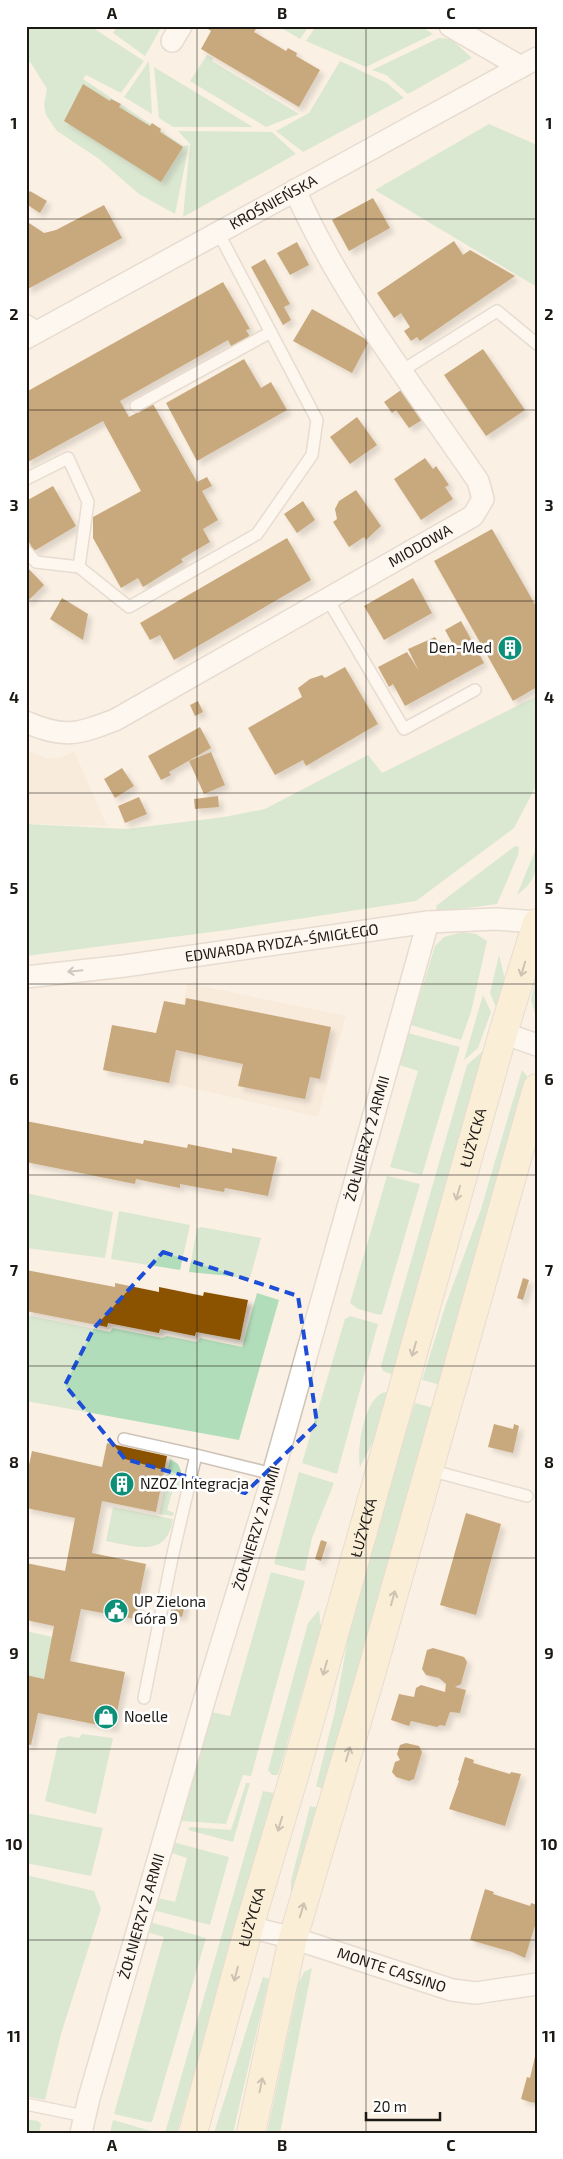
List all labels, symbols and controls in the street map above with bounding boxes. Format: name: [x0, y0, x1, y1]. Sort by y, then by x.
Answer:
text: A: [107, 3, 118, 22]
text: B: [277, 3, 287, 22]
text: C: [446, 3, 456, 22]
text: 1: [11, 113, 17, 132]
text: 1: [546, 113, 552, 132]
street label: KROŚNIEŃSKA: [226, 170, 320, 233]
text: 2: [9, 304, 19, 323]
text: 2: [544, 304, 554, 323]
text: 3: [9, 495, 19, 514]
text: 3: [544, 495, 554, 514]
street label: MIODOWA: [385, 520, 455, 570]
building icon: Den-Med: [497, 635, 523, 661]
place label: Den-Med: [429, 638, 492, 656]
text: 4: [9, 687, 19, 706]
text: 4: [544, 687, 554, 706]
text: 5: [10, 878, 19, 897]
text: 5: [545, 878, 554, 897]
street label: EDWARDA RYDZA-ŚMIGŁEGO: [184, 919, 380, 965]
one-way arrow: [517, 961, 527, 977]
one-way arrow: [68, 967, 84, 976]
text: 6: [9, 1069, 19, 1088]
text: 6: [544, 1069, 554, 1088]
street label: ŻOŁNIERZY 2 ARMII: [340, 1073, 392, 1203]
street label: ŁUŻYCKA: [456, 1105, 490, 1169]
one-way arrow: [453, 1184, 463, 1200]
text: 7: [10, 1260, 19, 1279]
text: 7: [545, 1260, 554, 1279]
one-way arrow: [409, 1341, 419, 1357]
text: 8: [9, 1452, 19, 1471]
text: 8: [544, 1452, 554, 1471]
street label: ŻOŁNIERZY 2 ARMII: [228, 1463, 283, 1592]
building icon: NZOZ Integracja: [109, 1471, 135, 1497]
place label: NZOZ Integracja: [140, 1474, 249, 1493]
street label: ŁUŻYCKA: [346, 1495, 380, 1559]
one-way arrow: [388, 1590, 398, 1606]
place label: UP Zielona Góra 9: [134, 1592, 206, 1627]
public building icon: UP Zielona Góra 9: [103, 1598, 129, 1624]
text: 9: [9, 1643, 19, 1662]
text: 9: [544, 1643, 554, 1662]
one-way arrow: [319, 1660, 329, 1676]
shop icon: Noelle: [93, 1704, 119, 1730]
place label: Noelle: [124, 1707, 168, 1725]
one-way arrow: [344, 1746, 354, 1762]
one-way arrow: [274, 1816, 284, 1832]
text: 10: [5, 1834, 23, 1853]
text: 10: [540, 1834, 558, 1853]
street label: ŻOŁNIERZY 2 ARMII: [114, 1851, 167, 1981]
street label: ŁUŻYCKA: [234, 1884, 269, 1948]
one-way arrow: [297, 1902, 307, 1918]
street label: MONTE CASSINO: [335, 1943, 449, 1995]
one-way arrow: [231, 1966, 240, 1982]
text: 11: [7, 2026, 21, 2045]
text: 11: [542, 2026, 556, 2045]
one-way arrow: [257, 2077, 266, 2093]
scale bar: [366, 2089, 439, 2121]
text: 20 m: [373, 2097, 407, 2115]
text: A: [107, 2135, 118, 2154]
text: B: [277, 2135, 287, 2154]
text: C: [446, 2135, 456, 2154]

